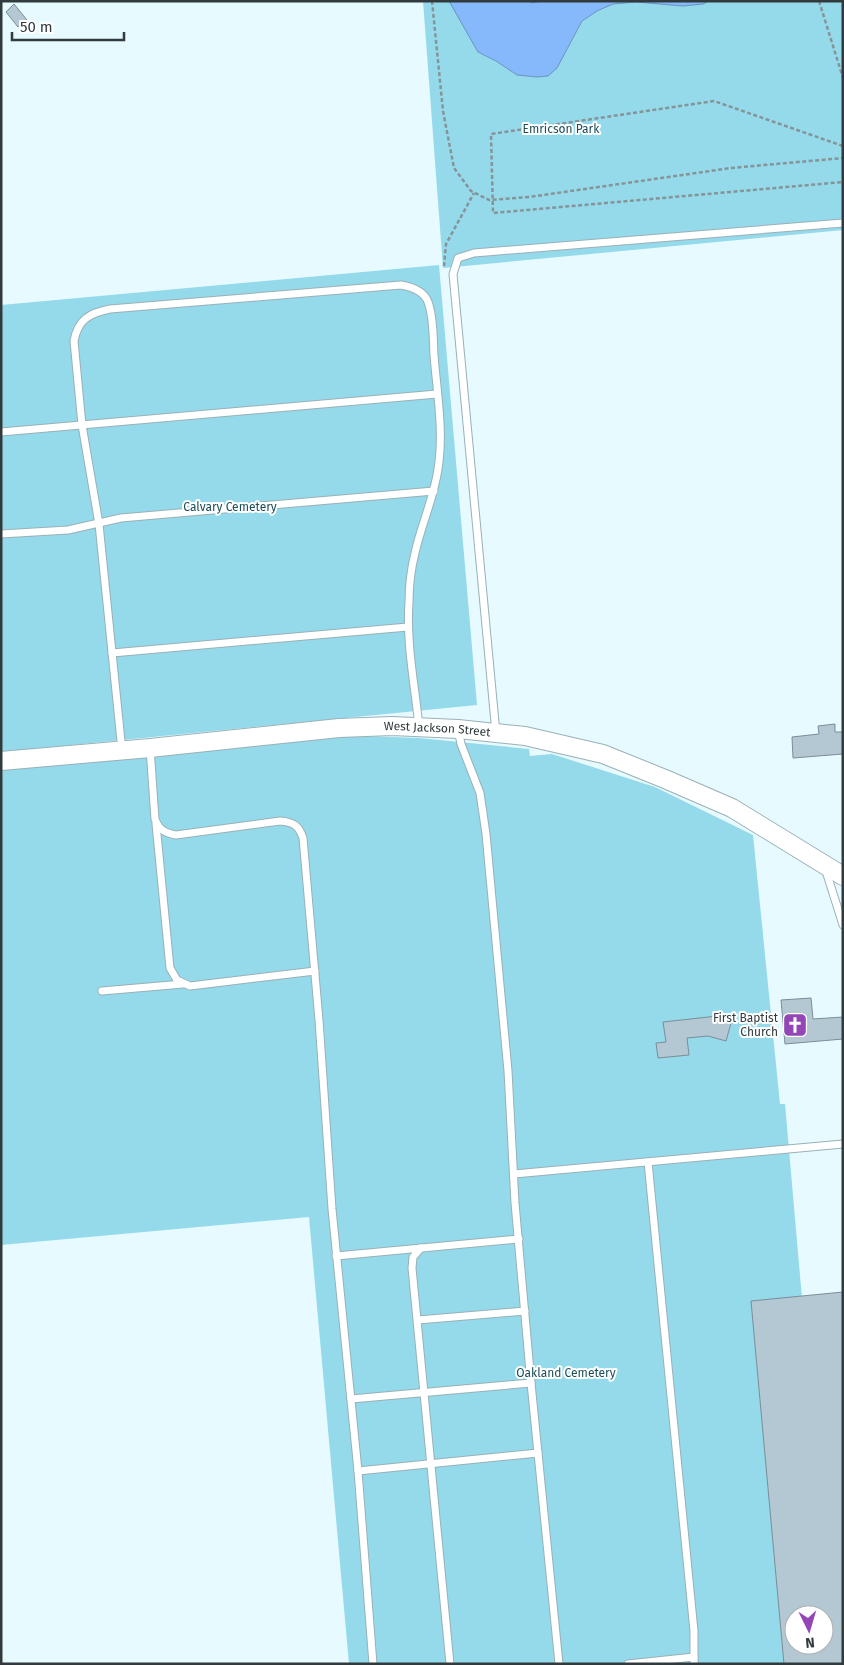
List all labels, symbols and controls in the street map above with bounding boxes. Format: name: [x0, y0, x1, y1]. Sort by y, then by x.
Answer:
scale bar: [12, 10, 125, 42]
text: 50 m: [20, 18, 53, 36]
park label: Emricson Park: [523, 122, 600, 136]
park label: Calvary Cemetery: [183, 500, 277, 514]
street label: West Jackson Street: [384, 719, 492, 739]
place label: First Baptist Church: [713, 1011, 779, 1039]
church icon: First Baptist Church: [782, 1012, 808, 1038]
park label: Oakland Cemetery: [516, 1366, 616, 1380]
north arrow: [784, 1605, 834, 1655]
text: N: [805, 1634, 815, 1651]

